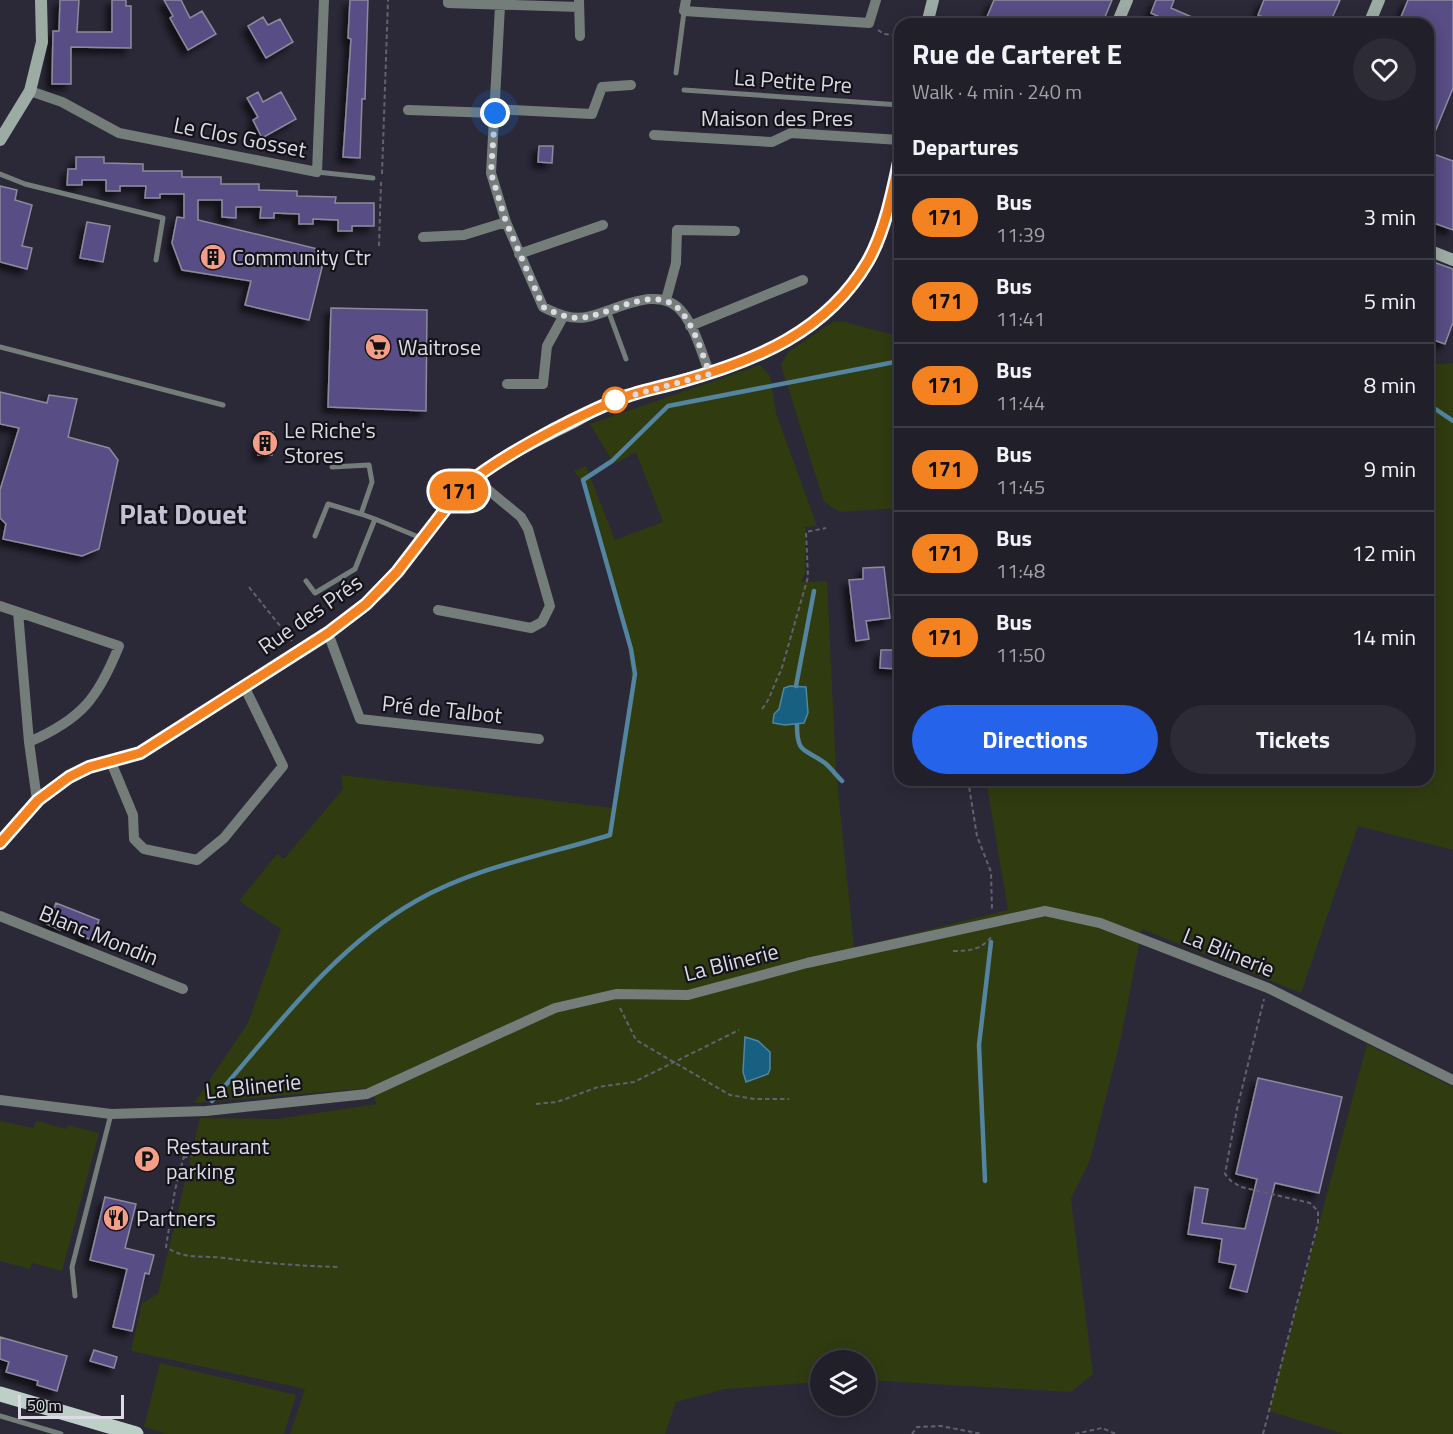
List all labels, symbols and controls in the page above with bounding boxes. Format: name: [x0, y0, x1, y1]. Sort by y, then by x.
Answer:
text: Rue de Carteret E: [912, 32, 1122, 75]
button: heart: [1353, 38, 1416, 101]
street label: La Petite Pre: [733, 60, 853, 102]
text: Walk · 4 min · 240 m: [912, 76, 1082, 107]
your location: [480, 98, 510, 128]
street label: Maison des Pres: [701, 101, 853, 135]
street label: Le Clos Gosset: [171, 107, 310, 167]
text: Departures: [912, 130, 1019, 164]
text: Bus: [996, 185, 1032, 219]
text: 3 min: [1364, 200, 1416, 234]
text: 171: [927, 201, 963, 233]
text: 11:39: [996, 219, 1045, 250]
place label: Community Ctr: [232, 240, 371, 274]
building icon: Community Ctr: [198, 242, 228, 272]
text: Bus: [996, 269, 1032, 303]
text: 5 min: [1364, 284, 1416, 318]
text: 171: [927, 285, 963, 317]
text: 11:41: [996, 303, 1045, 334]
place label: Waitrose: [398, 330, 481, 364]
supermarket icon: Waitrose: [363, 332, 393, 362]
text: Bus: [996, 353, 1032, 387]
text: 8 min: [1364, 368, 1416, 402]
text: 171: [927, 369, 963, 401]
unlabelled marker: [602, 387, 628, 413]
text: 11:44: [996, 387, 1045, 418]
place label: Le Riche's Stores: [284, 413, 376, 472]
building icon: Le Riche's Stores: [250, 428, 280, 458]
text: Bus: [996, 437, 1032, 471]
text: 9 min: [1364, 452, 1416, 486]
text: 171: [927, 453, 963, 485]
text: 11:45: [996, 471, 1045, 502]
line badge: 171: [424, 472, 494, 510]
text: 171: [441, 475, 477, 507]
district label: Plat Douet: [119, 492, 247, 535]
text: Bus: [996, 521, 1032, 555]
text: 12 min: [1351, 536, 1416, 570]
text: 171: [927, 537, 963, 569]
text: 11:48: [996, 555, 1045, 586]
street label: Rue des Prés: [251, 565, 369, 663]
text: Bus: [996, 605, 1032, 639]
text: 14 min: [1351, 620, 1416, 654]
text: 171: [927, 621, 963, 653]
text: 11:50: [996, 639, 1045, 670]
street label: Pré de Talbot: [380, 686, 504, 732]
button: Directions: [912, 705, 1158, 774]
button: Tickets: [1170, 705, 1416, 774]
street label: Blanc Mondin: [34, 896, 164, 974]
street label: La Blinerie: [1178, 918, 1280, 986]
street label: La Blinerie: [680, 934, 782, 990]
street label: La Blinerie: [203, 1064, 303, 1108]
place label: Restaurant parking: [166, 1129, 270, 1188]
parking icon: Restaurant parking: [132, 1144, 162, 1174]
place label: Partners: [136, 1201, 216, 1235]
restaurant icon: Partners: [101, 1203, 131, 1233]
map controls: [810, 1350, 876, 1416]
button: layers: [810, 1350, 876, 1416]
scale bar: [18, 1392, 124, 1420]
text: 50 m: [27, 1393, 62, 1417]

